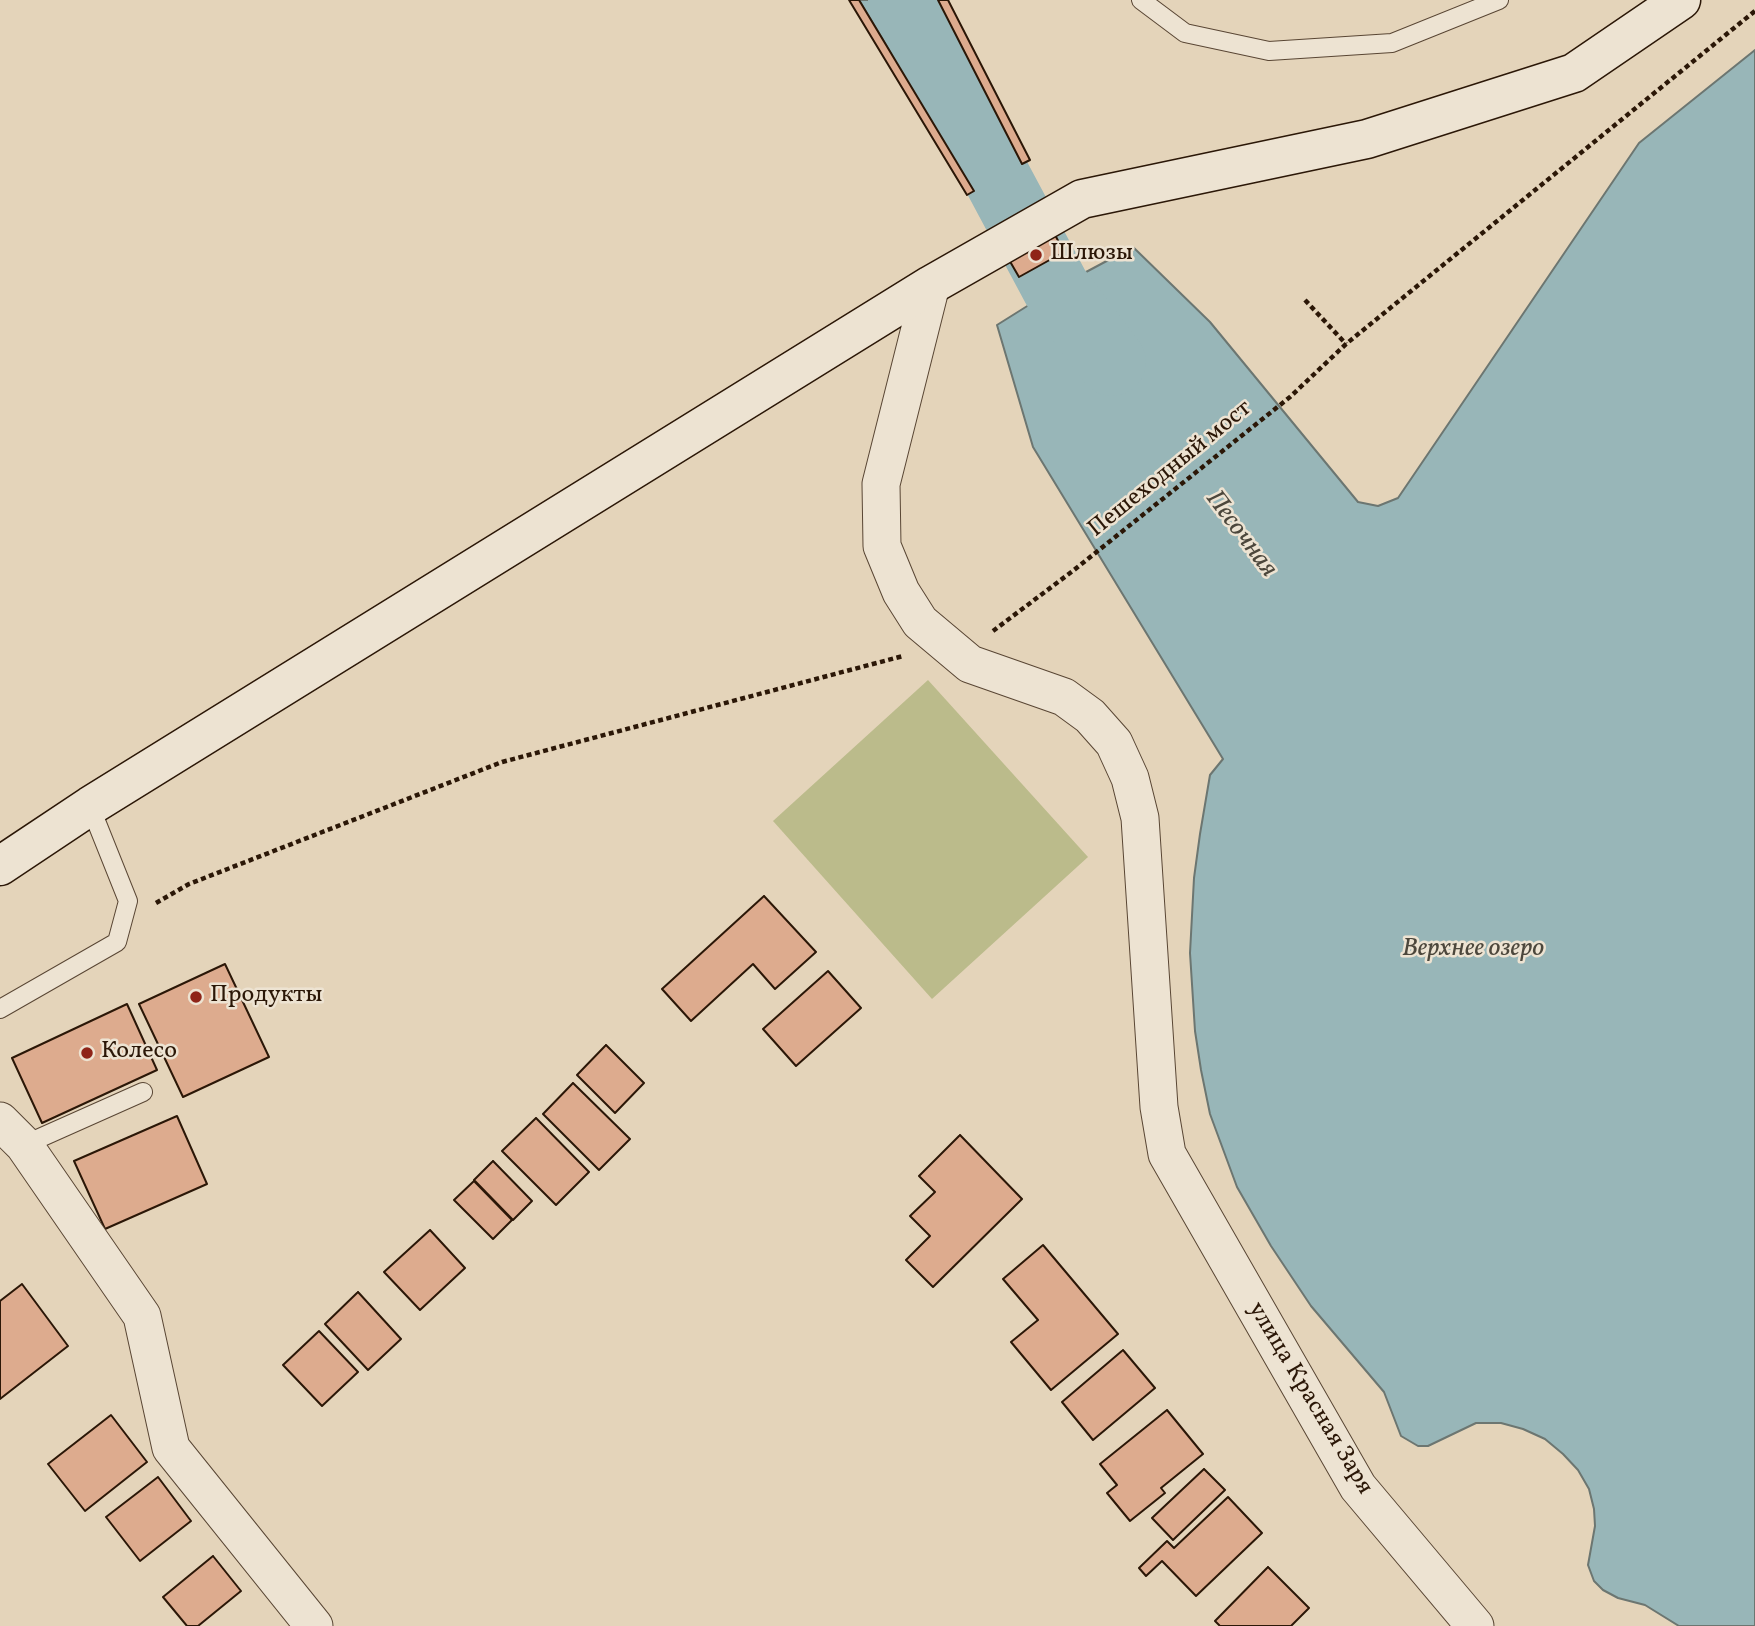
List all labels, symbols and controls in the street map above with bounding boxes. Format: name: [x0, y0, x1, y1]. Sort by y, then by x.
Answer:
place label: Шлюзы: [1050, 241, 1133, 269]
marker: Шлюзы: [1028, 247, 1044, 263]
street label: Пешеходный мост: [1083, 395, 1259, 545]
water label: Песочная: [1197, 485, 1283, 585]
water label: Верхнее озеро: [1402, 934, 1544, 966]
place label: Продукты: [210, 983, 322, 1011]
marker: Продукты: [188, 989, 204, 1005]
place label: Колесо: [101, 1039, 177, 1067]
marker: Колесо: [79, 1045, 95, 1061]
street label: улица Красная Заря: [1240, 1298, 1378, 1500]

